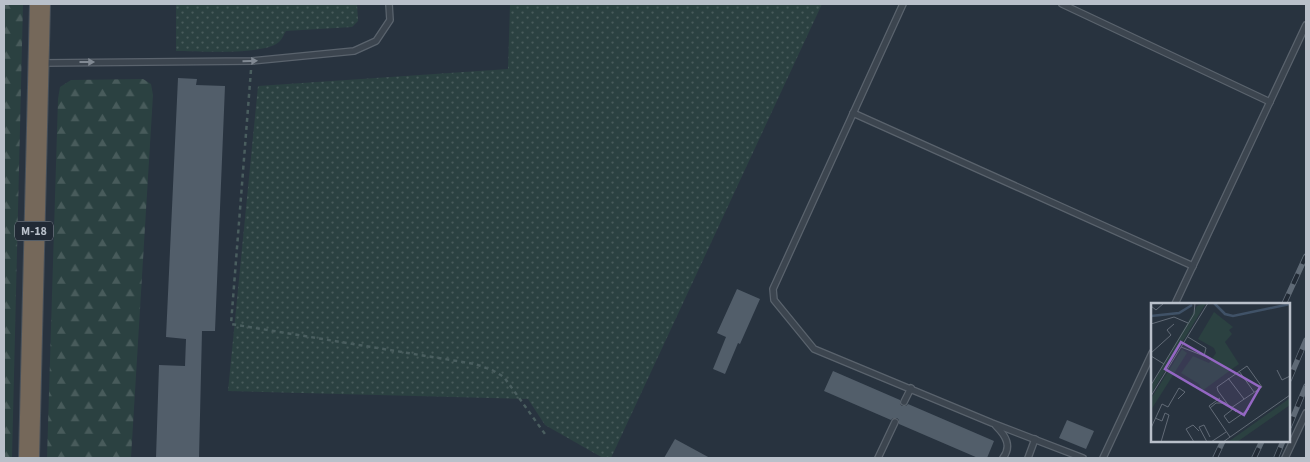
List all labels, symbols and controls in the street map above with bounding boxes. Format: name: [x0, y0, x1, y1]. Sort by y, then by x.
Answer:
one-way arrow: [242, 57, 258, 65]
one-way arrow: [79, 58, 95, 66]
road number: М-18: [15, 222, 53, 240]
inset map: [1151, 303, 1290, 442]

